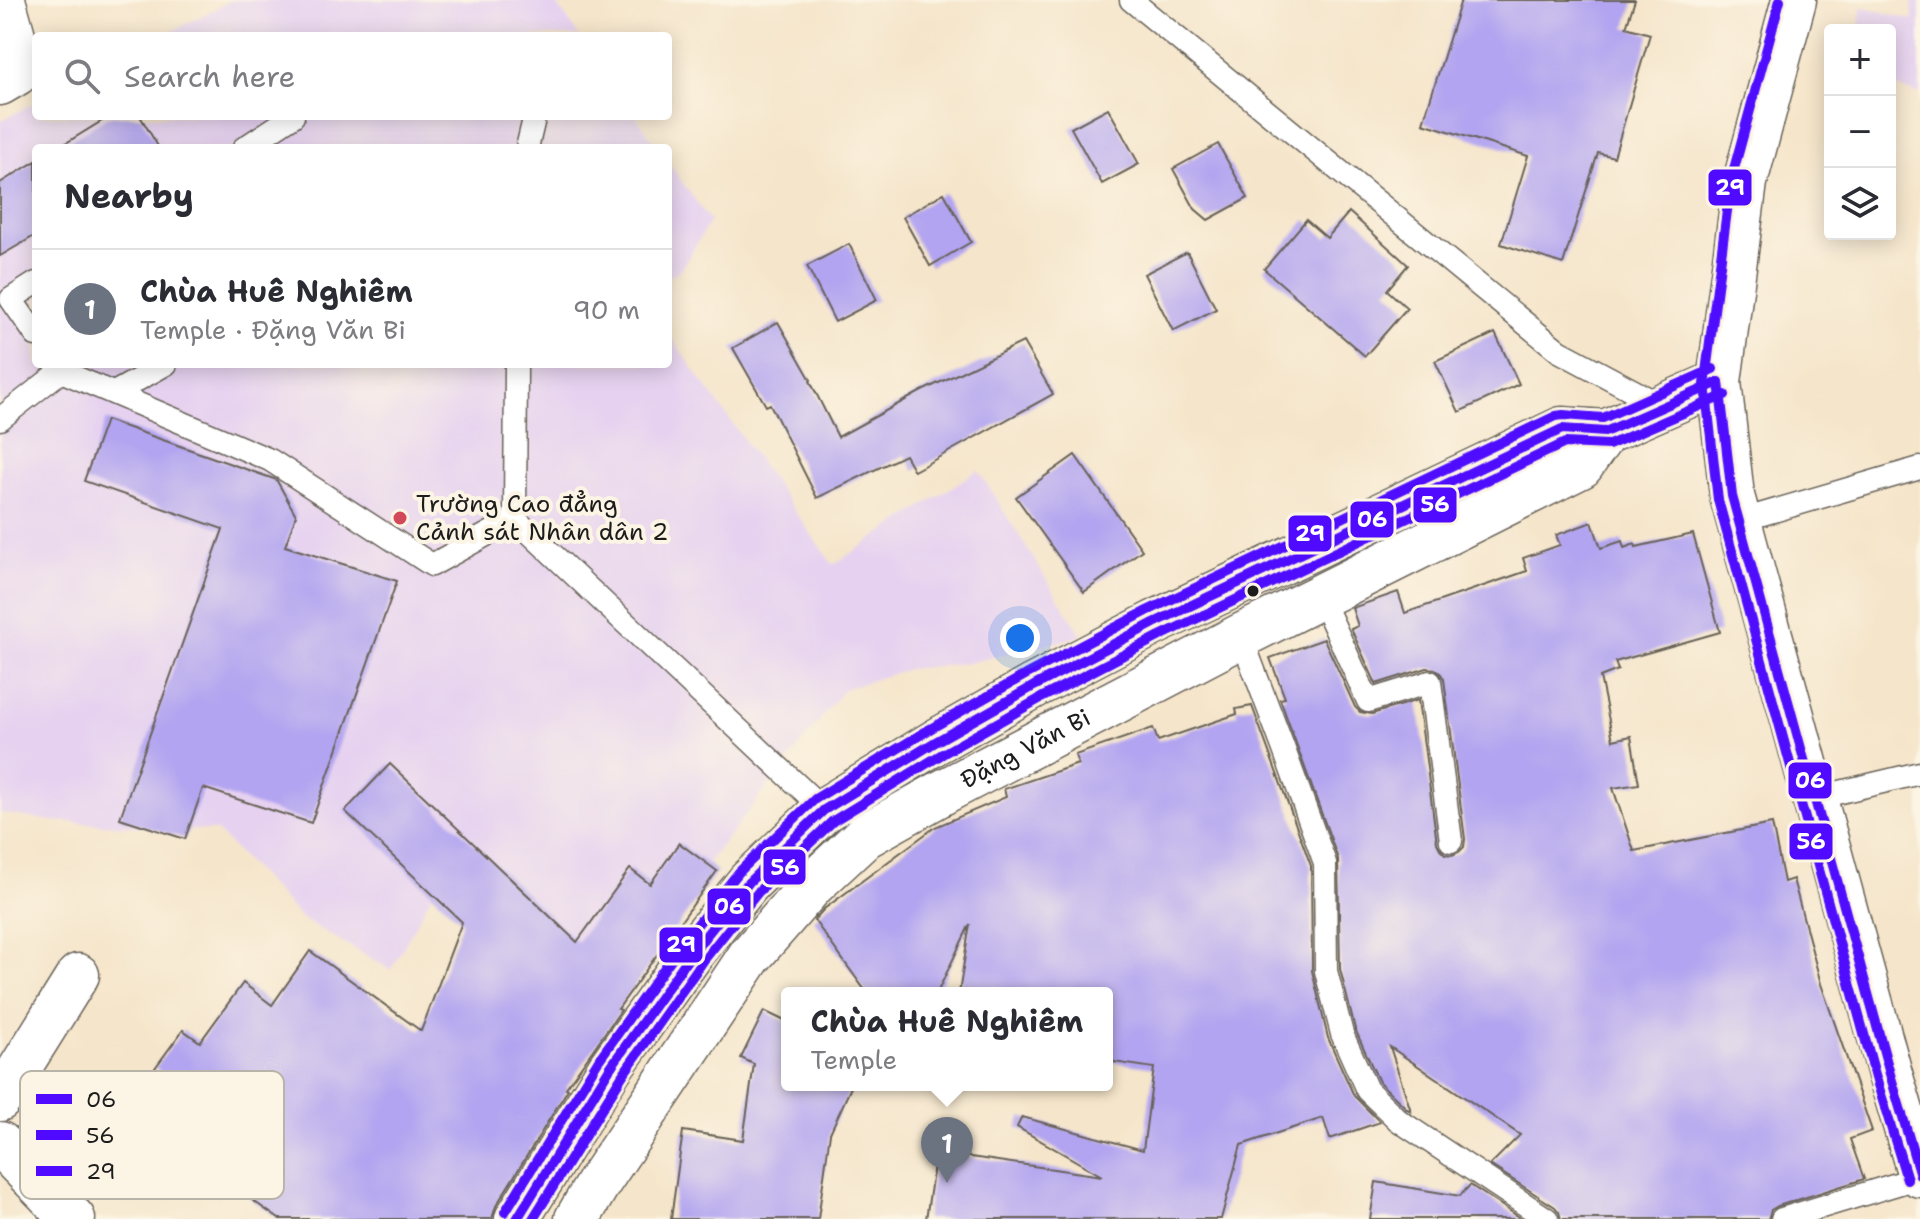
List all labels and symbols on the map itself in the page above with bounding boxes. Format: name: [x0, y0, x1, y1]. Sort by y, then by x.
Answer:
line badge: 29: [1707, 168, 1753, 207]
text: 29: [1715, 173, 1745, 202]
line badge: 56: [1412, 486, 1458, 524]
place label: Trường Cao đẳng Cảnh sát Nhân dân 2: [416, 488, 669, 548]
text: 56: [1420, 490, 1450, 519]
line badge: 06: [1349, 500, 1395, 539]
text: 06: [1357, 505, 1387, 534]
marker: Trường Cao đẳng Cảnh sát Nhân dân 2: [391, 509, 409, 527]
line badge: 29: [1287, 514, 1333, 553]
text: 29: [1295, 519, 1325, 548]
unlabelled marker: [1245, 583, 1261, 599]
your location: [1000, 618, 1040, 658]
street label: Đặng Văn Bi: [955, 702, 1096, 796]
line badge: 06: [1787, 761, 1833, 800]
text: 06: [1795, 766, 1825, 795]
line badge: 56: [1788, 822, 1834, 861]
text: 56: [1796, 827, 1826, 856]
line badge: 56: [762, 848, 807, 886]
text: 56: [770, 853, 800, 882]
line badge: 06: [706, 887, 752, 926]
text: 06: [714, 892, 744, 921]
line badge: 29: [658, 926, 704, 964]
text: 29: [666, 930, 696, 959]
legend: [20, 1071, 284, 1199]
text: 06: [86, 1085, 116, 1114]
pin: 1: [921, 1117, 973, 1183]
text: 56: [86, 1121, 115, 1150]
text: 29: [86, 1157, 116, 1186]

